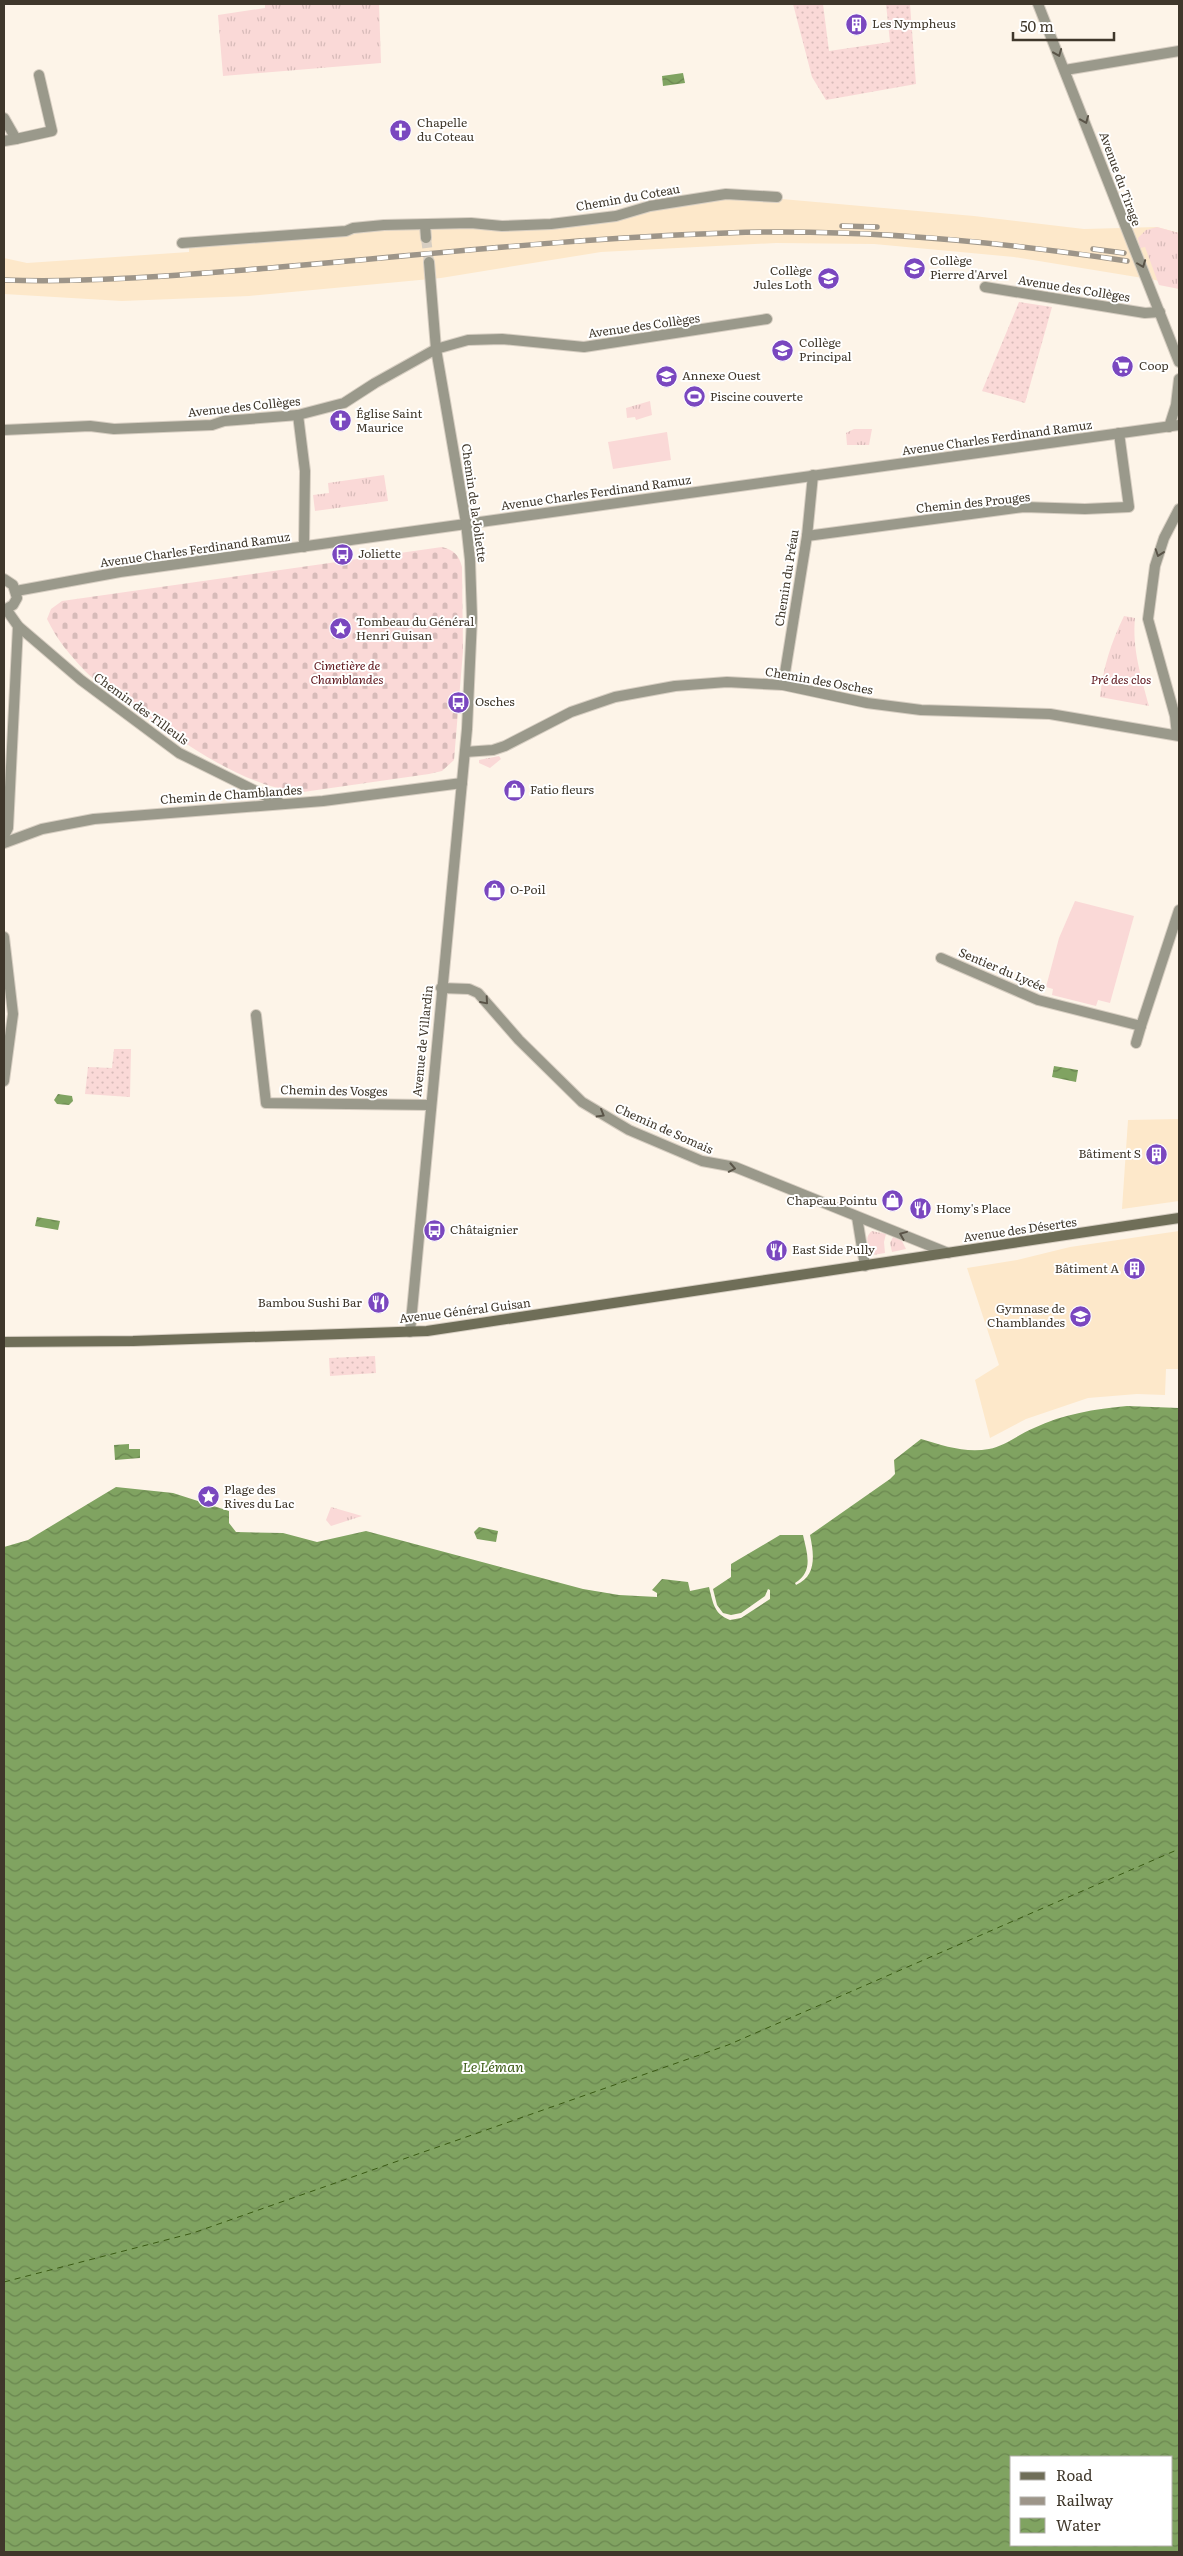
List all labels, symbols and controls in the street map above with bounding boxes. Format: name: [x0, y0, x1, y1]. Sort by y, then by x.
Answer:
scale bar: [1013, 10, 1114, 42]
building icon: Les Nympheus: [844, 12, 868, 36]
place label: Les Nympheus: [872, 14, 956, 32]
text: 50 m: [1020, 14, 1054, 37]
one-way arrow: [1052, 48, 1062, 57]
place label: Chapelle du Coteau: [417, 113, 475, 145]
one-way arrow: [1079, 115, 1089, 124]
church icon: Chapelle du Coteau: [389, 118, 413, 142]
street label: Avenue du Tirage: [1096, 129, 1146, 228]
street label: Chemin du Coteau: [574, 179, 682, 215]
place label: Collège Pierre d'Arvel: [930, 251, 1007, 283]
school or university icon: Collège Pierre d'Arvel: [902, 256, 926, 280]
one-way arrow: [1136, 259, 1146, 267]
place label: Collège Jules Loth: [753, 261, 812, 293]
school or university icon: Collège Jules Loth: [816, 266, 840, 290]
street label: Avenue des Collèges: [1017, 270, 1132, 306]
street label: Avenue des Collèges: [587, 308, 702, 342]
place label: Collège Principal: [799, 333, 852, 365]
school or university icon: Collège Principal: [771, 338, 795, 362]
supermarket icon: Coop: [1111, 354, 1135, 378]
place label: Coop: [1139, 356, 1169, 374]
school or university icon: Annexe Ouest: [654, 364, 678, 388]
place label: Annexe Ouest: [682, 366, 761, 384]
sports icon: Piscine couverte: [682, 385, 706, 409]
place label: Piscine couverte: [710, 387, 803, 405]
street label: Avenue des Collèges: [187, 391, 302, 421]
place label: Église Saint Maurice: [356, 404, 422, 436]
church icon: Église Saint Maurice: [328, 409, 352, 433]
street label: Avenue Charles Ferdinand Ramuz: [901, 415, 1093, 459]
street label: Chemin de la Joliette: [458, 442, 492, 564]
street label: Avenue Charles Ferdinand Ramuz: [500, 470, 692, 514]
street label: Chemin des Prouges: [915, 487, 1031, 517]
street label: Avenue Charles Ferdinand Ramuz: [99, 527, 291, 571]
street label: Chemin du Préau: [769, 528, 803, 628]
bus stop icon: Joliette: [330, 542, 354, 566]
place label: Joliette: [358, 544, 401, 562]
one-way arrow: [1155, 549, 1165, 557]
place label: Tombeau du Général Henri Guisan: [356, 612, 474, 644]
place icon: Tombeau du Général Henri Guisan: [328, 617, 352, 641]
park label: Cimetière de Chamblandes: [310, 656, 384, 688]
street label: Chemin des Osches: [764, 662, 875, 698]
street label: Chemin des Tilleuls: [91, 668, 193, 749]
park label: Pré des clos: [1091, 670, 1151, 688]
bus stop icon: Osches: [447, 690, 471, 714]
place label: Osches: [475, 692, 515, 710]
shop icon: Fatio fleurs: [502, 778, 526, 802]
street label: Chemin de Chamblandes: [159, 780, 303, 808]
place label: Fatio fleurs: [530, 780, 595, 798]
shop icon: O-Poil: [482, 878, 506, 902]
place label: O-Poil: [510, 880, 546, 898]
street label: Sentier du Lycée: [956, 943, 1049, 996]
street label: Avenue de Villardin: [407, 984, 437, 1098]
one-way arrow: [480, 996, 489, 1005]
street label: Chemin des Vosges: [280, 1080, 388, 1100]
street label: Chemin de Somais: [612, 1098, 717, 1158]
one-way arrow: [596, 1107, 605, 1117]
building icon: Bâtiment S: [1145, 1142, 1169, 1166]
place label: Bâtiment S: [1078, 1144, 1141, 1162]
one-way arrow: [728, 1162, 737, 1172]
shop icon: Chapeau Pointu: [881, 1189, 905, 1213]
place label: Chapeau Pointu: [786, 1191, 877, 1209]
restaurant icon: Homy's Place: [908, 1197, 932, 1221]
place label: Homy's Place: [936, 1199, 1011, 1217]
street label: Avenue des Désertes: [962, 1212, 1078, 1246]
bus stop icon: Châtaignier: [422, 1218, 446, 1242]
place label: Châtaignier: [450, 1220, 518, 1238]
one-way arrow: [899, 1231, 908, 1241]
restaurant icon: East Side Pully: [764, 1238, 788, 1262]
place label: East Side Pully: [792, 1240, 875, 1258]
building icon: Bâtiment A: [1123, 1257, 1147, 1281]
place label: Bâtiment A: [1055, 1259, 1119, 1277]
restaurant icon: Bambou Sushi Bar: [366, 1291, 390, 1315]
place label: Bambou Sushi Bar: [258, 1293, 362, 1311]
street label: Avenue Général Guisan: [398, 1293, 532, 1327]
place label: Gymnase de Chamblandes: [987, 1299, 1066, 1331]
school or university icon: Gymnase de Chamblandes: [1069, 1304, 1093, 1328]
place label: Plage des Rives du Lac: [224, 1480, 294, 1512]
place icon: Plage des Rives du Lac: [196, 1485, 220, 1509]
water label: Le Léman: [463, 2056, 524, 2076]
legend: [1010, 2456, 1173, 2546]
text: Road: [1056, 2463, 1092, 2486]
text: Railway: [1056, 2488, 1114, 2511]
text: Water: [1056, 2513, 1101, 2536]

